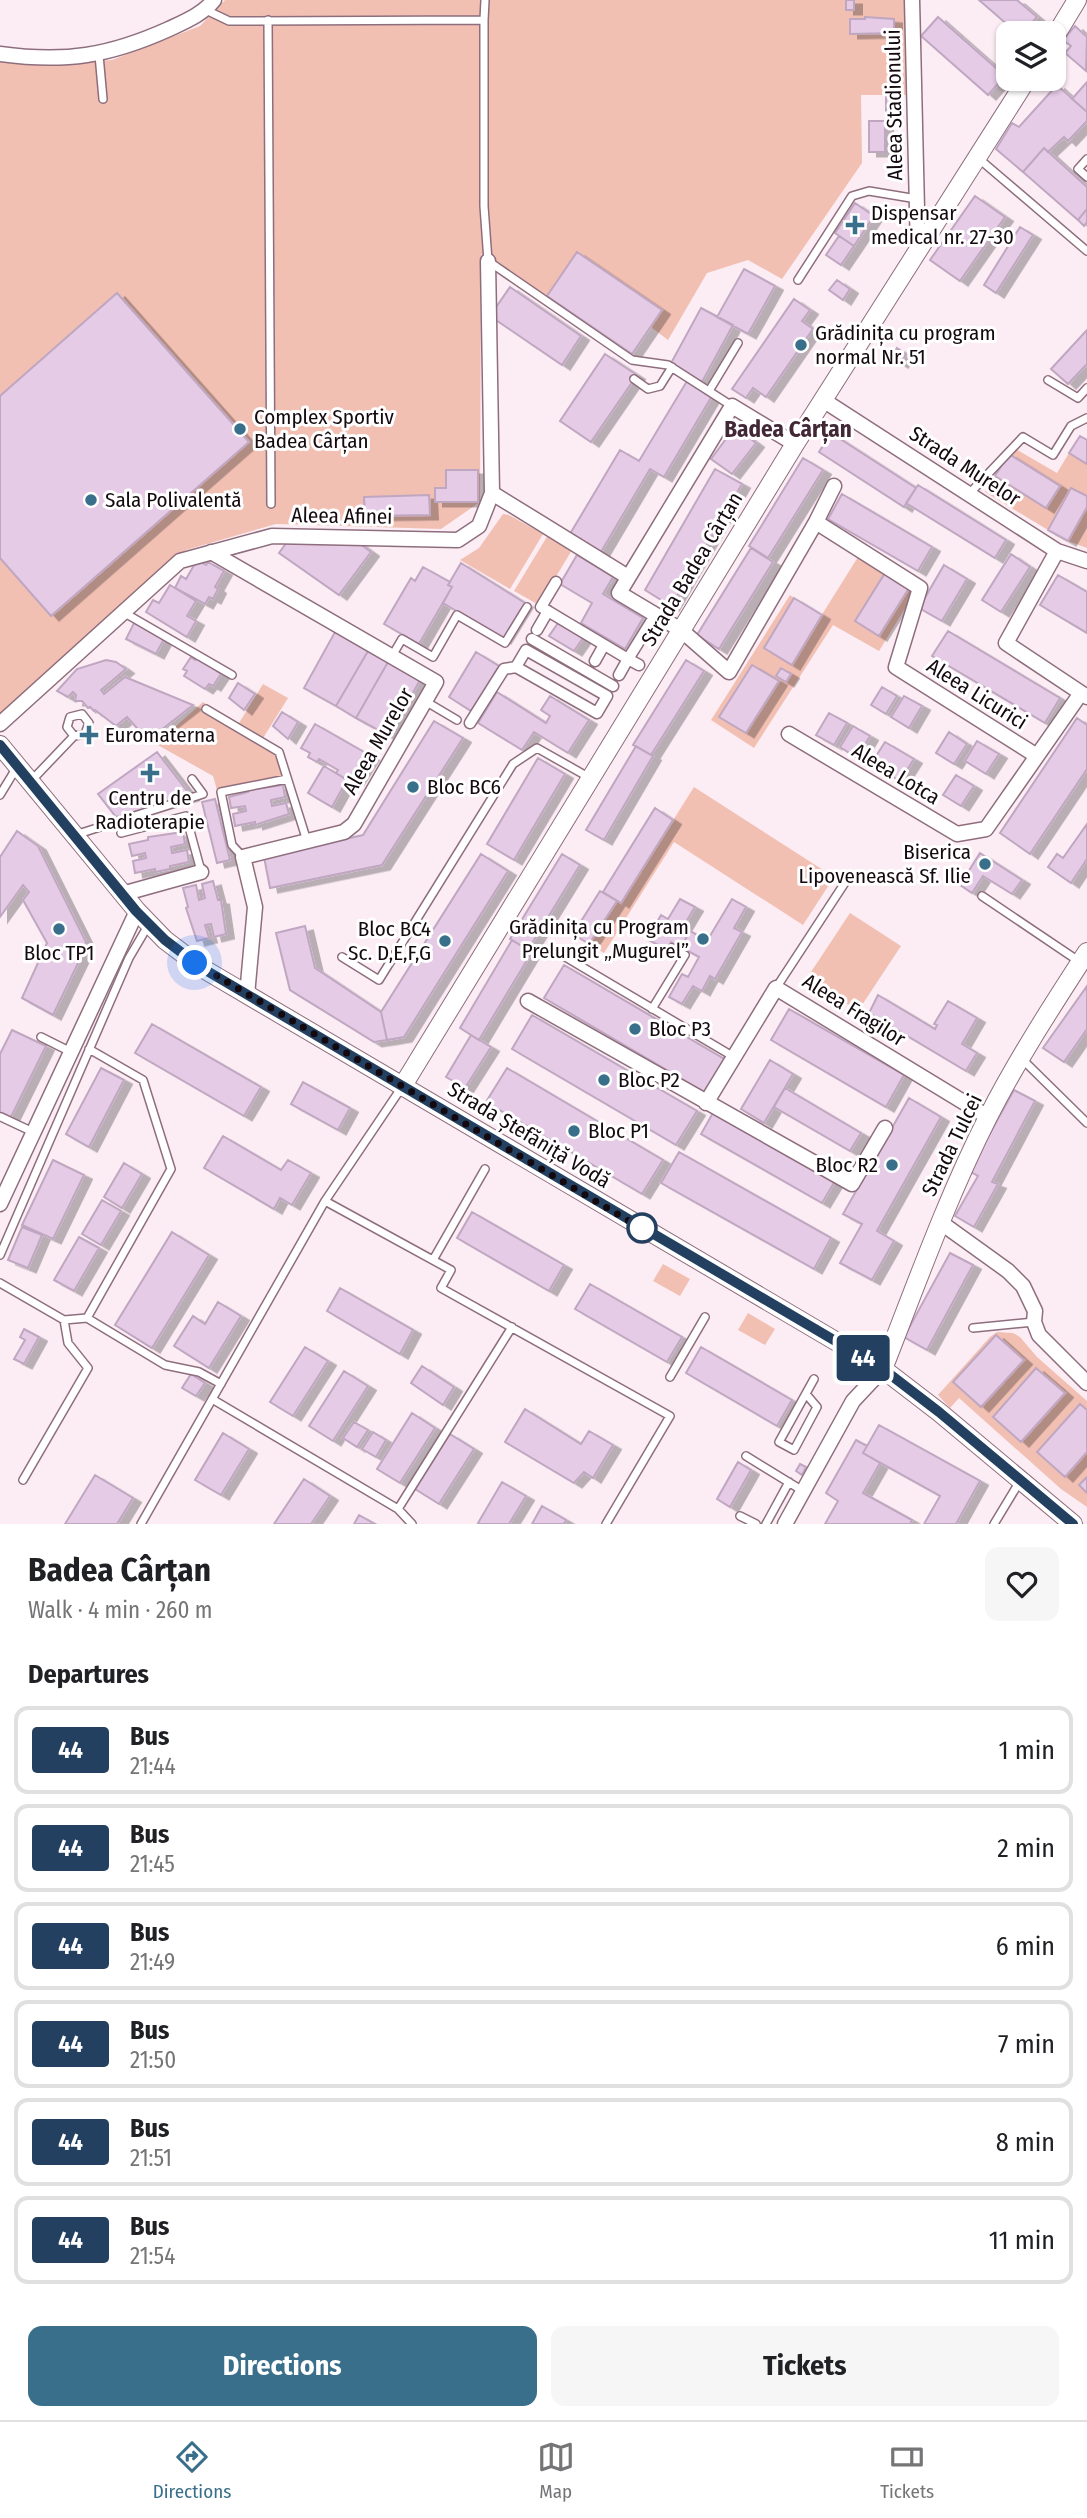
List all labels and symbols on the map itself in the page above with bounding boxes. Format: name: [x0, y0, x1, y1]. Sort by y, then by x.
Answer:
street label: Aleea Stadionului: [880, 29, 908, 181]
place label: Dispensar medical nr. 27-30: [871, 200, 1014, 250]
marker: Dispensar medical nr. 27-30: [845, 215, 865, 235]
place label: Grădinița cu program normal Nr. 51: [815, 320, 996, 370]
marker: Grădinița cu program normal Nr. 51: [793, 337, 809, 353]
place label: Complex Sportiv Badea Cârțan: [254, 404, 394, 454]
district label: Badea Cârțan: [724, 415, 852, 445]
street label: Strada Murelor: [904, 420, 1026, 512]
marker: Complex Sportiv Badea Cârțan: [232, 421, 248, 437]
place label: Sala Polivalentă: [105, 487, 241, 513]
street label: Strada Badea Cârțan: [636, 487, 748, 651]
marker: Sala Polivalentă: [83, 492, 99, 508]
street label: Aleea Afinei: [291, 502, 393, 530]
street label: Aleea Licurici: [922, 653, 1032, 735]
street label: Aleea Murelor: [337, 682, 419, 799]
place label: Euromaterna: [105, 722, 215, 748]
marker: Euromaterna: [79, 725, 99, 745]
street label: Aleea Lotca: [847, 738, 945, 810]
marker: Centru de Radioterapie: [140, 763, 160, 783]
place label: Bloc BC6: [427, 774, 501, 800]
marker: Bloc BC6: [405, 779, 421, 795]
place label: Centru de Radioterapie: [95, 785, 205, 835]
place label: Biserica Lipovenească Sf. Ilie: [799, 839, 971, 889]
marker: Biserica Lipovenească Sf. Ilie: [977, 856, 993, 872]
place label: Grădinița cu Program Prelungit „Mugurel”: [509, 914, 689, 964]
place label: Bloc BC4 Sc. D,E,F,G: [348, 916, 431, 966]
marker: Bloc TP1: [51, 921, 67, 937]
marker: Grădinița cu Program Prelungit „Mugurel”: [695, 931, 711, 947]
marker: Bloc BC4 Sc. D,E,F,G: [437, 933, 453, 949]
place label: Bloc TP1: [24, 940, 94, 966]
your location: [177, 945, 212, 980]
street label: Aleea Fragilor: [798, 968, 911, 1052]
place label: Bloc P3: [649, 1016, 711, 1042]
marker: Bloc P3: [627, 1021, 643, 1037]
place label: Bloc P2: [618, 1067, 680, 1093]
marker: Bloc P2: [596, 1072, 612, 1088]
street label: Strada Ștefăniță Vodă: [443, 1076, 615, 1194]
street label: Strada Tulcei: [916, 1090, 988, 1200]
place label: Bloc P1: [588, 1118, 649, 1144]
marker: Bloc P1: [566, 1123, 582, 1139]
place label: Bloc R2: [815, 1152, 878, 1178]
marker: Bloc R2: [884, 1157, 900, 1173]
unlabelled marker: [627, 1213, 657, 1243]
line badge: 44: [832, 1335, 894, 1381]

